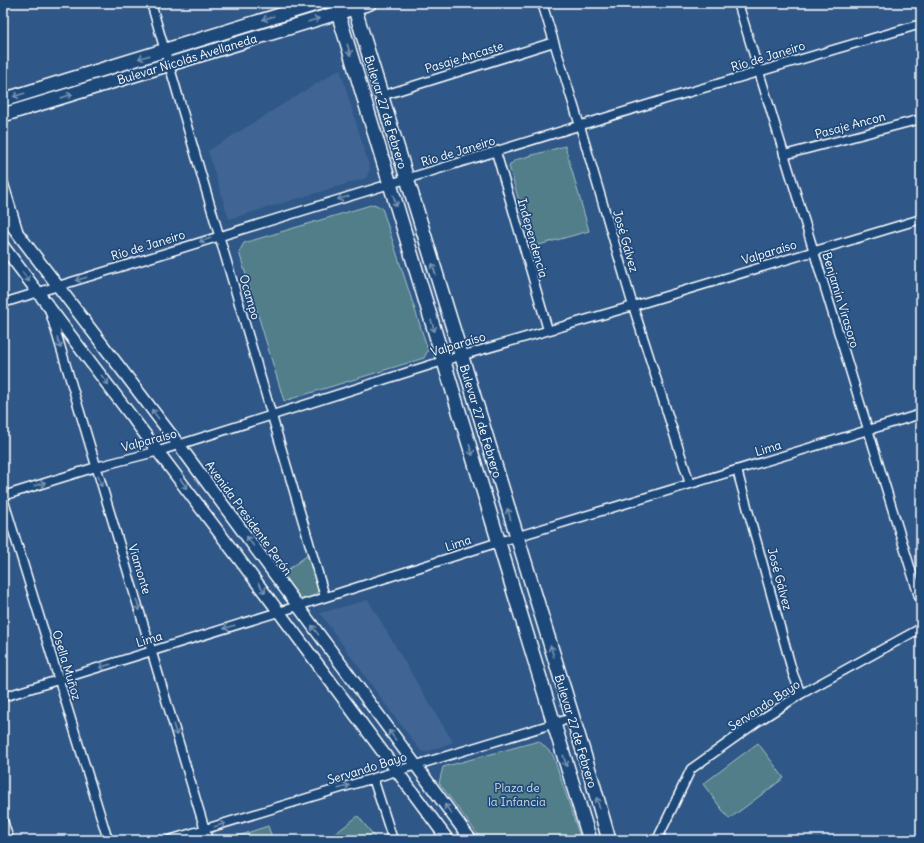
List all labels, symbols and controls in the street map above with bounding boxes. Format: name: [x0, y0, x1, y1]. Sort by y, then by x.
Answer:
one-way arrow: [262, 15, 274, 23]
one-way arrow: [308, 16, 320, 24]
street label: Bulevar Nicolás Avellaneda: [115, 31, 259, 87]
street label: Pasaje Ancaste: [423, 38, 505, 76]
street label: Río de Janeiro: [729, 38, 807, 74]
one-way arrow: [346, 44, 353, 57]
street label: Bulevar 27 de Febrero: [362, 53, 410, 171]
one-way arrow: [137, 54, 150, 61]
one-way arrow: [13, 92, 26, 99]
one-way arrow: [60, 92, 73, 99]
street label: Pasaje Ancon: [813, 108, 887, 142]
street label: Río de Janeiro: [419, 133, 497, 169]
one-way arrow: [336, 195, 349, 202]
one-way arrow: [392, 195, 399, 208]
street label: Independencia: [515, 197, 552, 280]
street label: José Gálvez: [610, 208, 642, 274]
street label: Río de Janeiro: [109, 227, 187, 263]
street label: Valparaíso: [740, 236, 799, 267]
one-way arrow: [199, 237, 212, 244]
street label: Benjamín Virasoro: [819, 250, 863, 350]
one-way arrow: [430, 263, 437, 276]
one-way arrow: [22, 271, 31, 282]
street label: Ocampo: [236, 273, 264, 322]
one-way arrow: [74, 276, 87, 283]
one-way arrow: [430, 319, 437, 332]
street label: Valparaíso: [429, 328, 488, 359]
one-way arrow: [56, 336, 63, 349]
street label: Bulevar 27 de Febrero: [457, 362, 505, 480]
one-way arrow: [101, 375, 109, 386]
one-way arrow: [151, 409, 160, 420]
street label: Valparaíso: [120, 425, 179, 455]
street label: Lima: [753, 437, 783, 459]
one-way arrow: [468, 444, 475, 457]
street label: Avenida Presidente Perón: [202, 458, 296, 578]
one-way arrow: [97, 474, 104, 487]
one-way arrow: [179, 478, 188, 489]
one-way arrow: [34, 480, 47, 487]
one-way arrow: [505, 508, 512, 521]
street label: Lima: [443, 532, 473, 554]
one-way arrow: [246, 536, 254, 547]
street label: Viamonte: [125, 542, 155, 596]
street label: José Gálvez: [764, 546, 796, 612]
one-way arrow: [257, 582, 266, 593]
one-way arrow: [135, 598, 142, 611]
one-way arrow: [222, 624, 235, 631]
one-way arrow: [311, 625, 319, 636]
street label: Osella Muñoz: [49, 628, 85, 702]
street label: Lima: [134, 628, 164, 650]
one-way arrow: [548, 645, 555, 658]
one-way arrow: [98, 663, 111, 670]
street label: Bulevar 27 de Febrero: [552, 672, 600, 790]
street label: Servando Bayo: [725, 676, 803, 734]
one-way arrow: [172, 723, 179, 736]
one-way arrow: [388, 730, 396, 741]
street label: Servando Bayo: [325, 749, 409, 787]
one-way arrow: [562, 754, 569, 767]
park label: Plaza de la Infancia: [488, 780, 546, 809]
one-way arrow: [338, 783, 351, 790]
one-way arrow: [594, 796, 601, 809]
one-way arrow: [443, 803, 452, 814]
one-way arrow: [213, 821, 226, 828]

